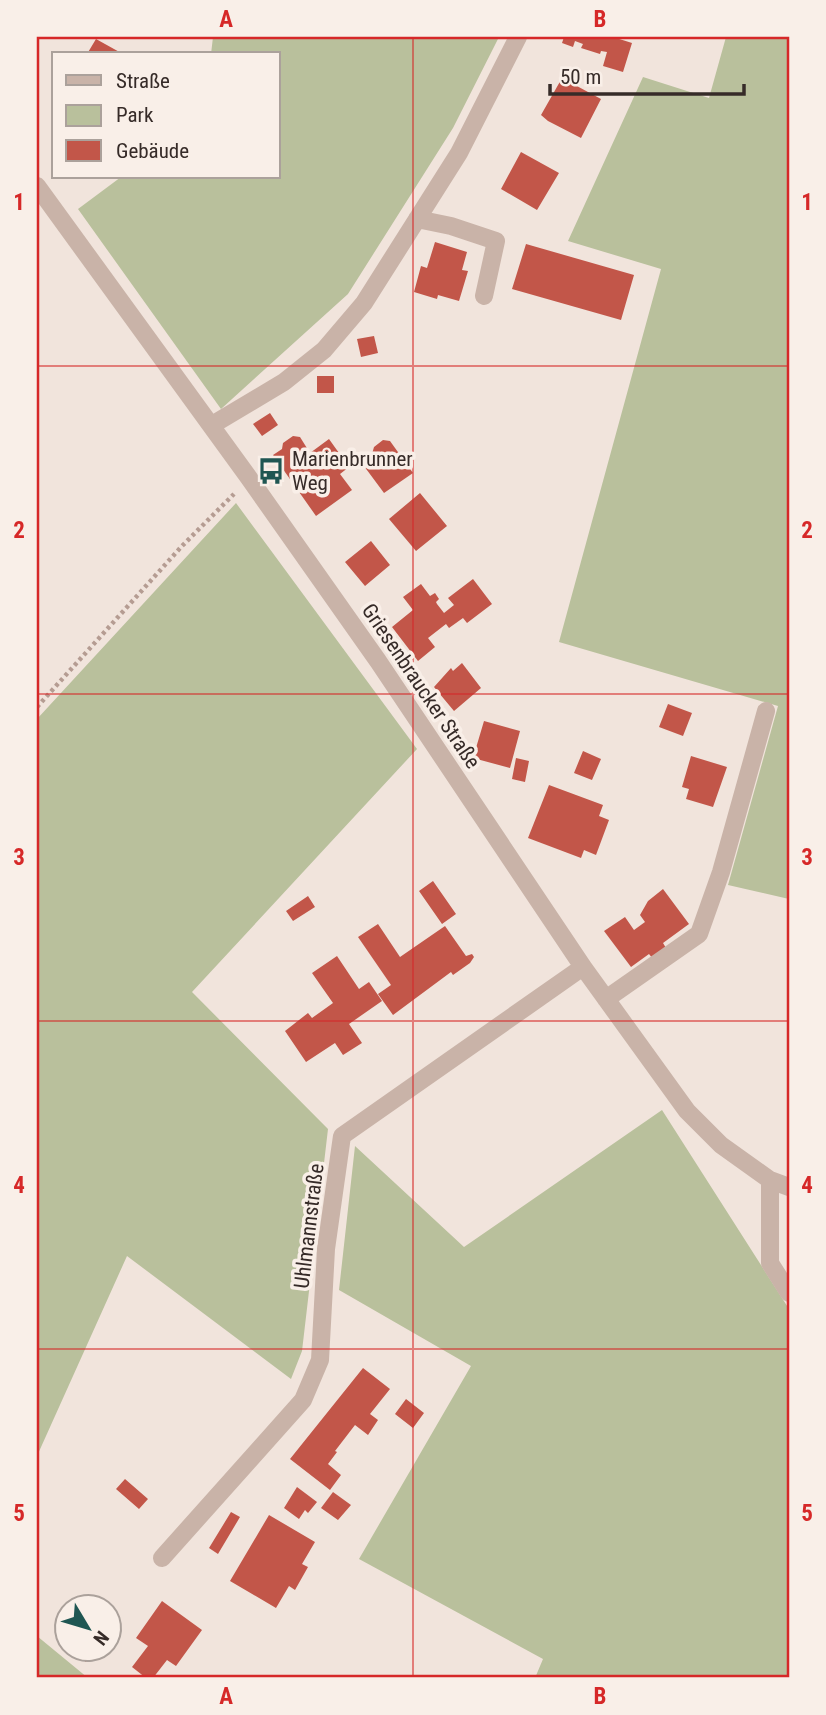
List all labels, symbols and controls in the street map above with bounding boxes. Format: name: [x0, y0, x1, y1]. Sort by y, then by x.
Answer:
text: A: [219, 6, 233, 33]
text: B: [594, 6, 606, 33]
legend: [52, 52, 280, 178]
scale bar: [550, 52, 744, 96]
text: 50 m: [560, 65, 601, 89]
text: Straße: [116, 69, 170, 93]
text: Park: [116, 103, 154, 127]
text: Gebäude: [116, 139, 189, 163]
text: 1: [13, 189, 25, 216]
text: 1: [801, 189, 813, 216]
place label: Marienbrunner Weg: [292, 447, 413, 495]
bus stop icon: Marienbrunner Weg: [256, 456, 286, 486]
text: 2: [13, 517, 25, 544]
text: 2: [801, 517, 813, 544]
street label: Griesenbraucker Straße: [357, 599, 485, 773]
text: 3: [13, 844, 25, 871]
text: 3: [801, 844, 813, 871]
street label: Uhlmannstraße: [289, 1162, 329, 1290]
text: 4: [13, 1172, 25, 1199]
text: 4: [801, 1172, 813, 1199]
text: 5: [13, 1500, 25, 1527]
text: 5: [801, 1500, 813, 1527]
north arrow: [52, 1592, 122, 1662]
text: N: [88, 1626, 114, 1650]
text: A: [219, 1683, 233, 1710]
text: B: [594, 1683, 606, 1710]

